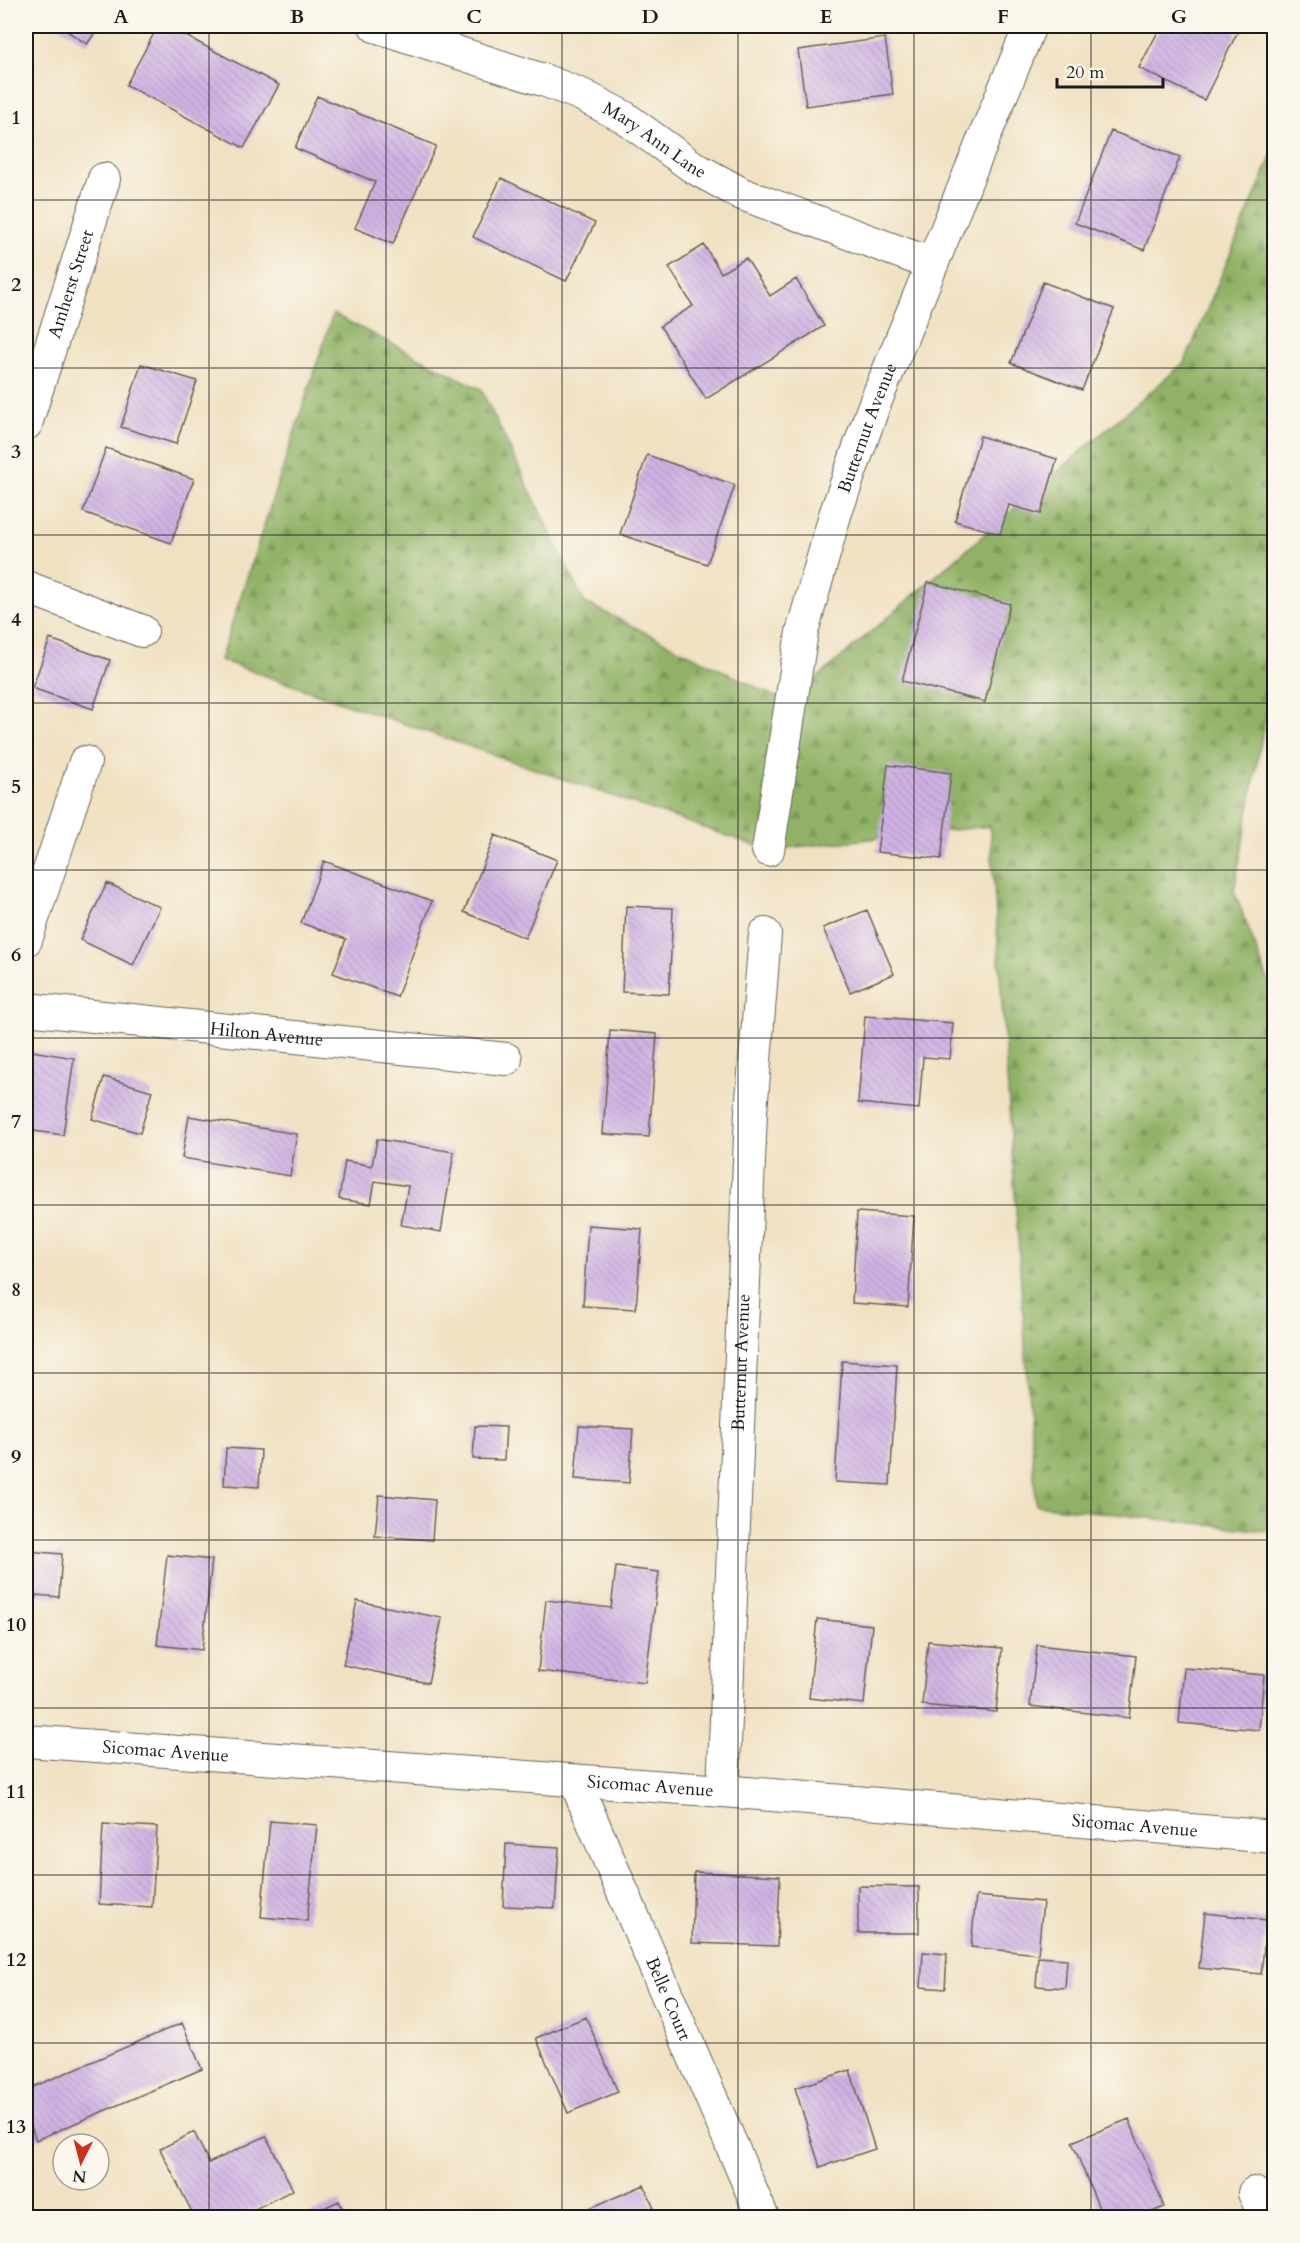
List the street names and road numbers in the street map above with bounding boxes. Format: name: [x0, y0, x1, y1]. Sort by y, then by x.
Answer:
street label: Mary Ann Lane: [598, 96, 711, 185]
street label: Amherst Street: [42, 226, 100, 342]
street label: Butternut Avenue: [832, 359, 903, 497]
street label: Hilton Avenue: [209, 1016, 324, 1053]
street label: Butternut Avenue: [726, 1293, 756, 1432]
street label: Sicomac Avenue: [102, 1735, 230, 1769]
street label: Sicomac Avenue: [586, 1769, 714, 1803]
street label: Sicomac Avenue: [1071, 1808, 1199, 1844]
street label: Belle Court: [639, 1953, 697, 2045]

